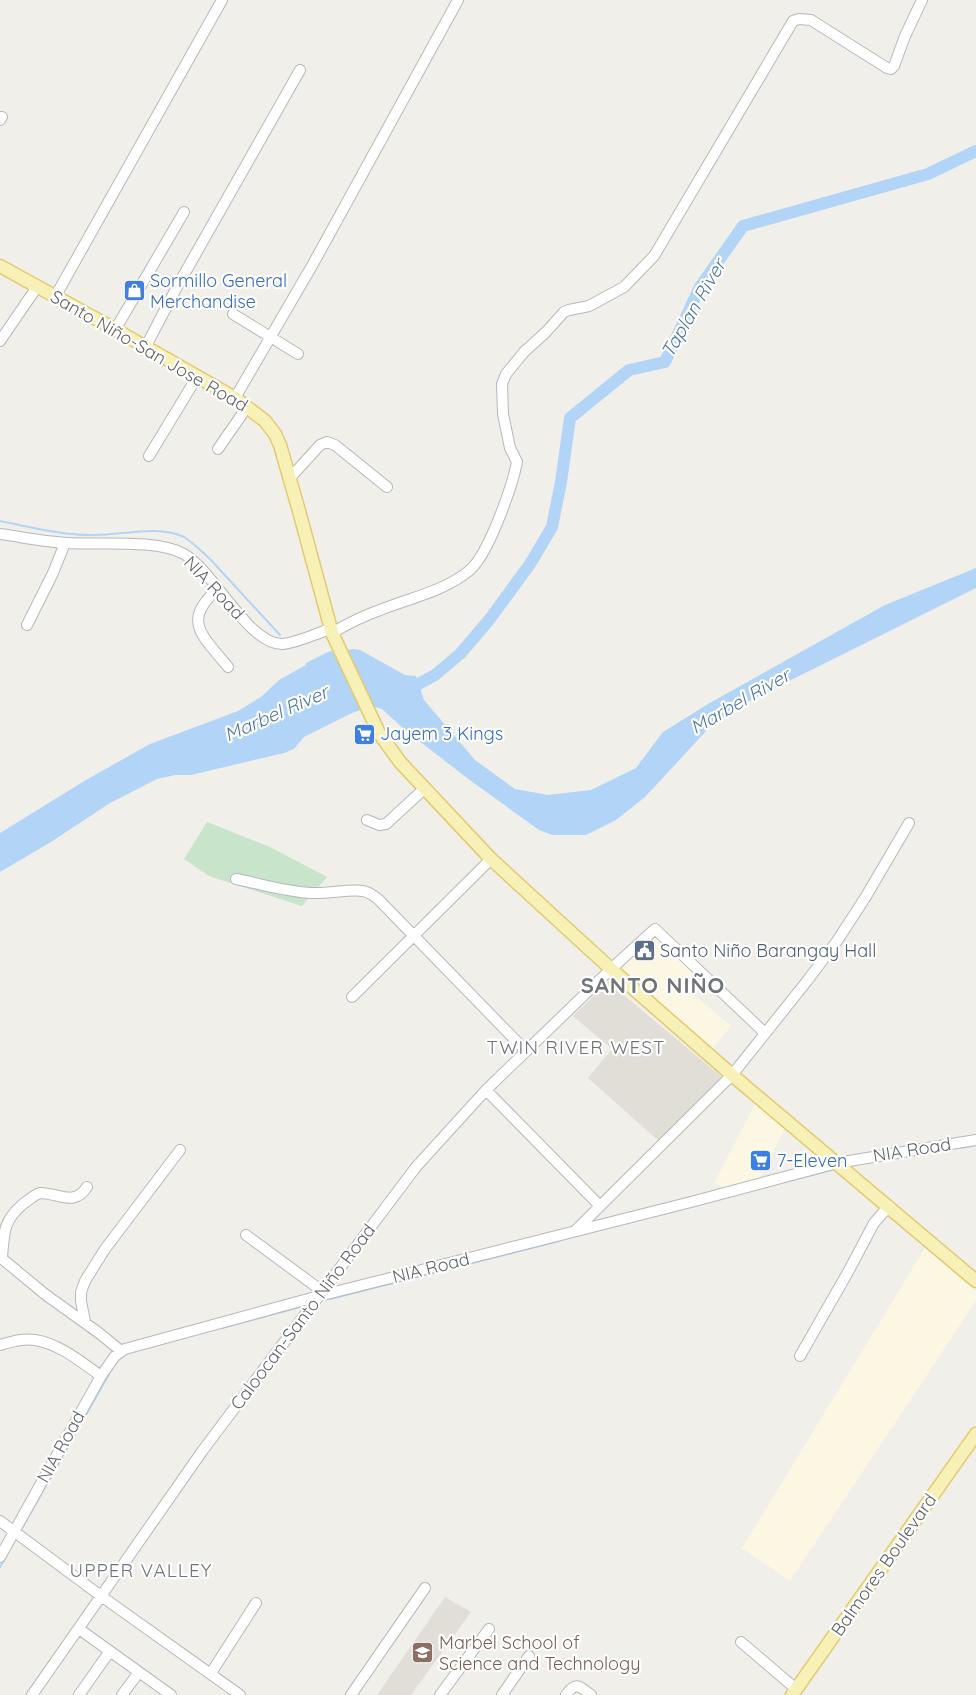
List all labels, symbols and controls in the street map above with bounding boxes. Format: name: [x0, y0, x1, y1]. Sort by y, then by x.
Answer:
water label: Taplan River: [655, 252, 732, 361]
place label: Sormillo General Merchandise: [150, 269, 287, 313]
shop icon: Sormillo General Merchandise: [122, 279, 146, 303]
street label: Santo Niño-San Jose Road: [46, 285, 252, 417]
street label: NIA Road: [179, 551, 250, 624]
water label: Marbel River: [686, 661, 796, 739]
water label: Marbel River: [220, 678, 334, 747]
supermarket icon: Jayem 3 Kings: [352, 722, 376, 746]
place label: Jayem 3 Kings: [380, 722, 503, 745]
public building icon: Santo Niño Barangay Hall: [632, 939, 656, 963]
place label: Santo Niño Barangay Hall: [660, 939, 876, 962]
district label: SANTO NIÑO: [581, 971, 725, 999]
district label: TWIN RIVER WEST: [487, 1035, 665, 1059]
street label: NIA Road: [871, 1132, 953, 1167]
supermarket icon: 7-Eleven: [749, 1149, 773, 1173]
place label: 7-Eleven: [777, 1149, 848, 1172]
street label: Caloocan-Santo Niño Road: [225, 1219, 380, 1414]
street label: NIA Road: [390, 1247, 472, 1288]
street label: NIA Road: [31, 1407, 90, 1487]
street label: Balmores Boulevard: [826, 1489, 941, 1640]
district label: UPPER VALLEY: [70, 1558, 212, 1582]
place label: Marbel School of Science and Technology: [439, 1631, 640, 1675]
school or university icon: Marbel School of Science and Technology: [411, 1641, 435, 1665]

